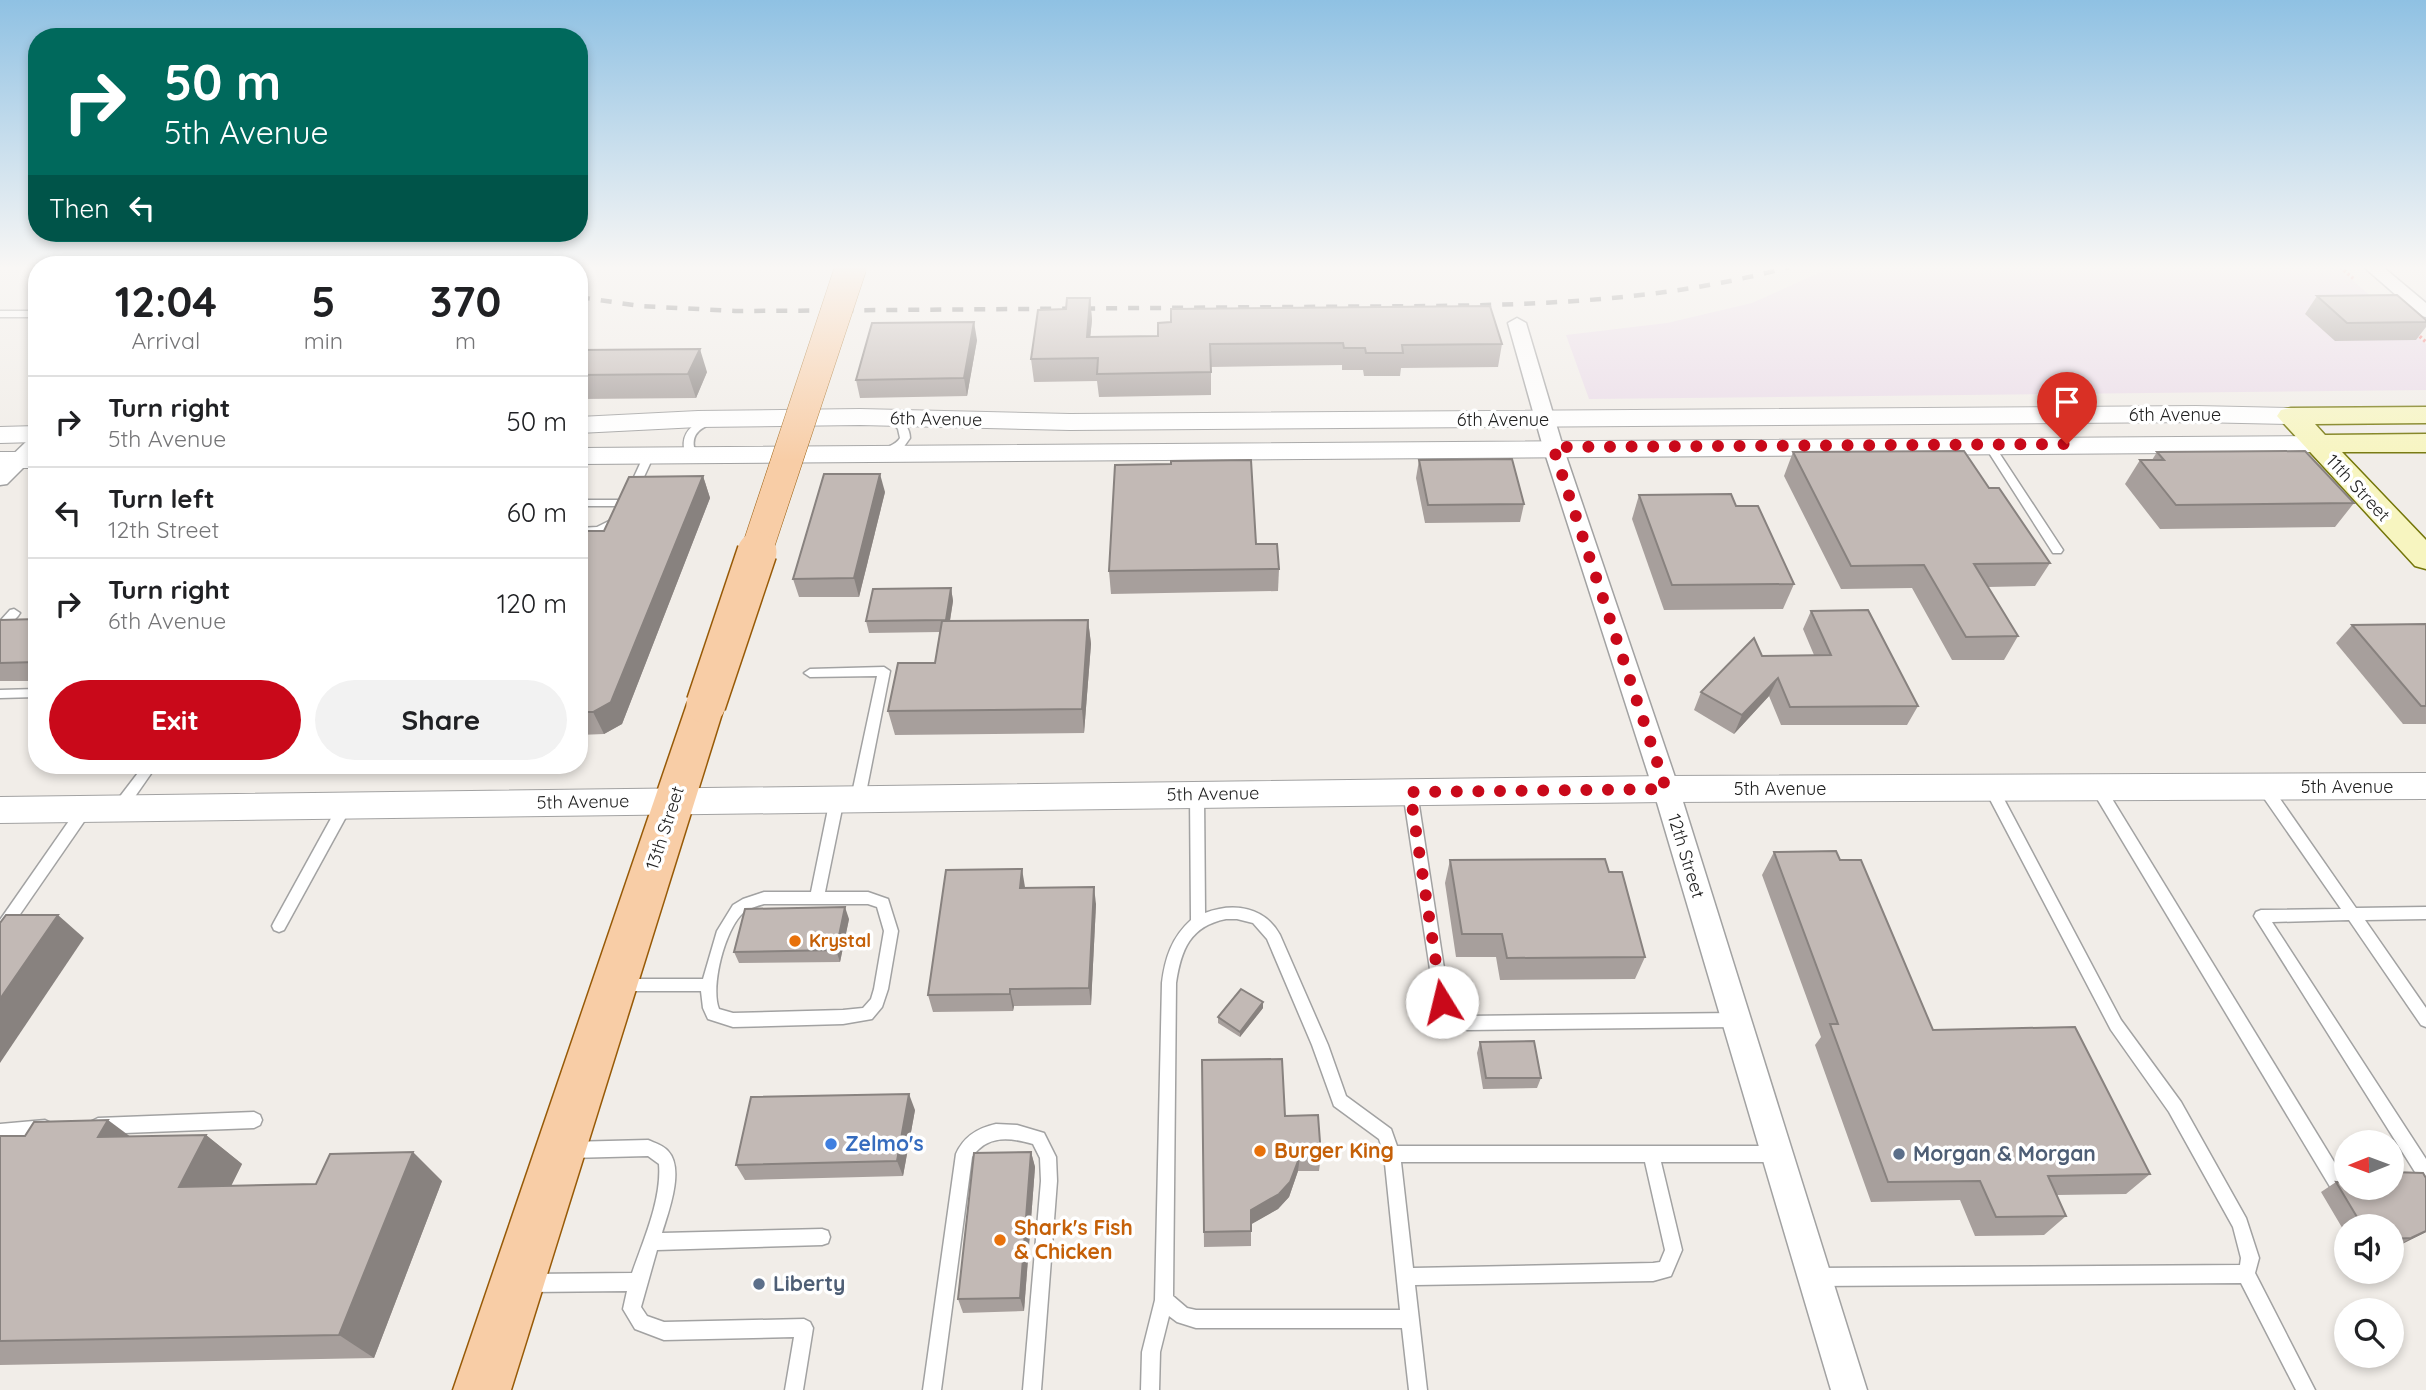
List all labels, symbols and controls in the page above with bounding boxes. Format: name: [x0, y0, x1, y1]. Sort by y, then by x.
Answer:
text: 50 m: [164, 51, 281, 112]
icon: right: [49, 56, 140, 147]
text: 5th Avenue: [164, 112, 329, 152]
icon: left: [123, 189, 161, 227]
text: Then: [49, 192, 109, 225]
text: 12:04: [115, 275, 217, 328]
text: 5: [311, 275, 335, 328]
text: 370: [430, 275, 501, 328]
text: Arrival: [131, 326, 200, 355]
text: min: [304, 326, 343, 355]
text: m: [455, 326, 476, 355]
pin: [2037, 372, 2097, 444]
icon: arrive: [2048, 383, 2086, 421]
text: Turn right: [108, 391, 230, 424]
icon: right: [49, 403, 87, 441]
street label: 6th Avenue: [2129, 403, 2221, 426]
text: 50 m: [507, 405, 567, 438]
street label: 6th Avenue: [890, 406, 982, 431]
street label: 6th Avenue: [1457, 408, 1549, 431]
text: 5th Avenue: [108, 424, 226, 453]
street label: 11th Street: [2321, 449, 2395, 526]
text: Turn left: [108, 482, 215, 515]
icon: left: [49, 494, 87, 532]
text: 60 m: [507, 496, 567, 529]
text: 12th Street: [108, 515, 219, 544]
text: Turn right: [108, 573, 230, 606]
icon: right: [49, 585, 87, 623]
text: 120 m: [497, 587, 567, 620]
text: 6th Avenue: [108, 606, 226, 635]
button: Exit: [49, 680, 301, 760]
button: Share: [315, 680, 567, 760]
street label: 5th Avenue: [2301, 775, 2393, 798]
street label: 5th Avenue: [1734, 777, 1826, 800]
street label: 5th Avenue: [1166, 781, 1259, 806]
street label: 13th Street: [640, 783, 689, 873]
street label: 5th Avenue: [536, 789, 629, 814]
street label: 12th Street: [1663, 811, 1710, 901]
place label: Krystal: [809, 929, 871, 952]
marker: Krystal: [787, 933, 803, 949]
position arrow: [1405, 965, 1479, 1039]
place label: Zelmo's: [845, 1130, 924, 1156]
north arrow: [2334, 1130, 2404, 1200]
map controls: [2334, 1130, 2404, 1368]
marker: Zelmo's: [823, 1136, 839, 1152]
place label: Burger King: [1274, 1137, 1394, 1163]
place label: Morgan & Morgan: [1913, 1140, 2096, 1166]
marker: Burger King: [1252, 1143, 1268, 1159]
marker: Morgan & Morgan: [1891, 1146, 1907, 1162]
place label: Shark's Fish & Chicken: [1014, 1214, 1133, 1264]
button: sound: [2334, 1214, 2404, 1284]
marker: Shark's Fish & Chicken: [992, 1232, 1008, 1248]
place label: Liberty: [773, 1270, 845, 1296]
marker: Liberty: [751, 1276, 767, 1292]
button: search: [2334, 1298, 2404, 1368]

